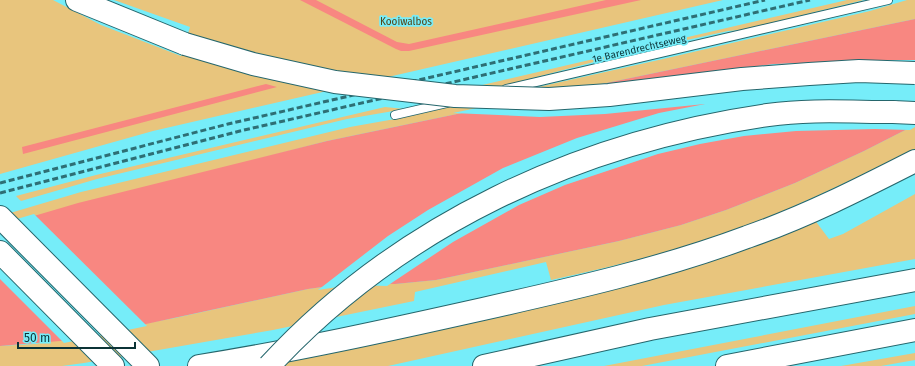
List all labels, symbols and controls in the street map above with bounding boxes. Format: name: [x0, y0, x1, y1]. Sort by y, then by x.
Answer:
park label: Kooiwalbos: [380, 16, 432, 28]
street label: 1e Barendrechtseweg: [591, 32, 688, 66]
scale bar: [18, 324, 135, 350]
text: 50 m: [24, 331, 50, 345]

